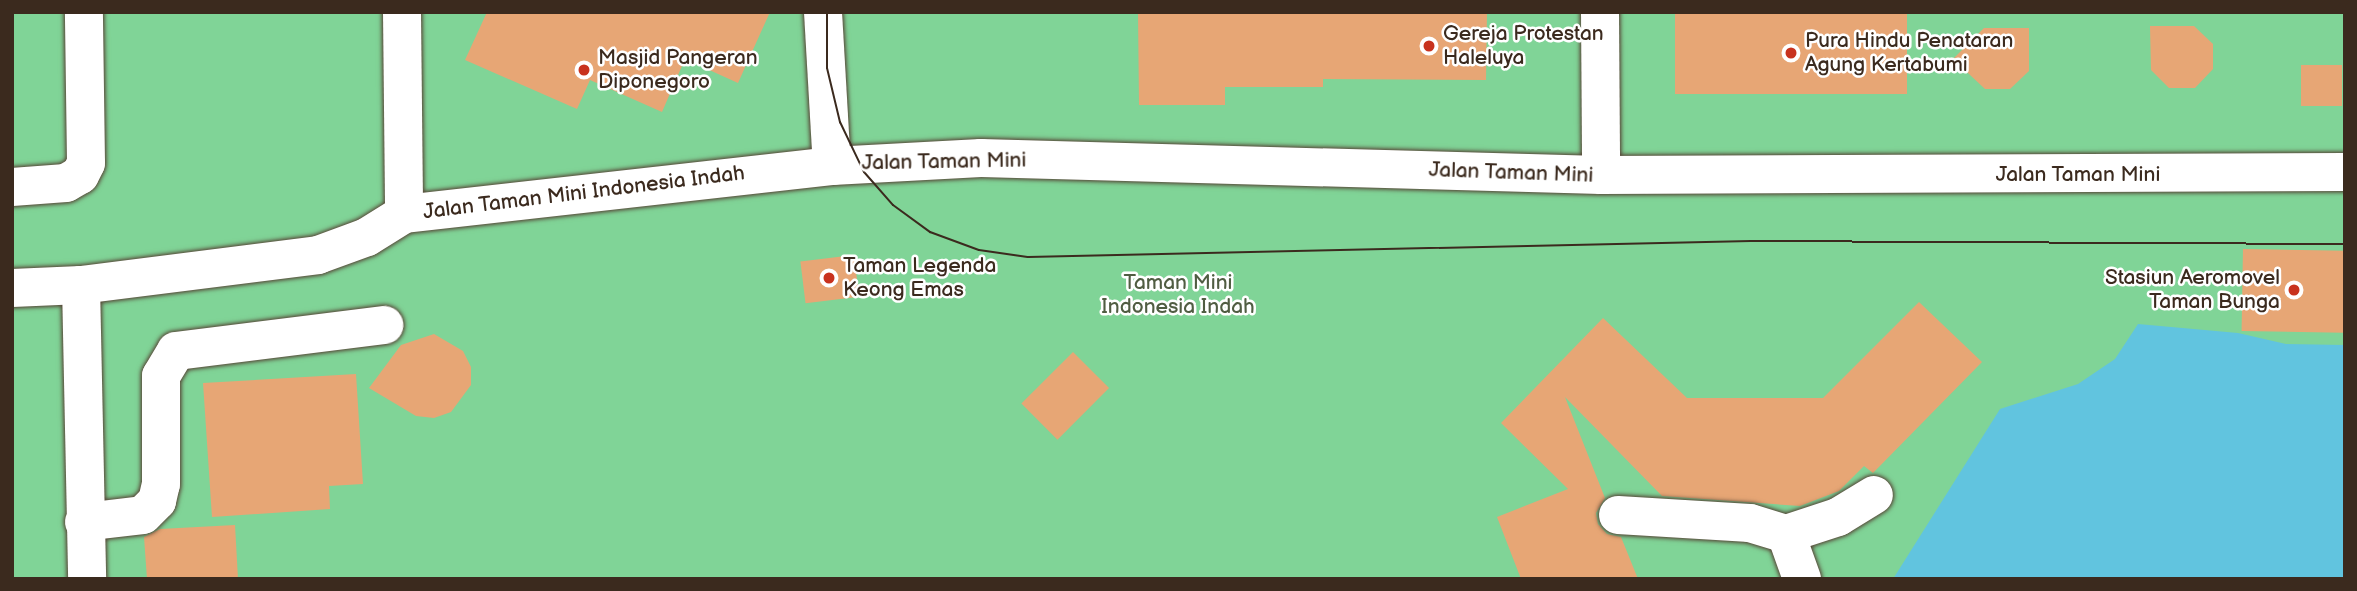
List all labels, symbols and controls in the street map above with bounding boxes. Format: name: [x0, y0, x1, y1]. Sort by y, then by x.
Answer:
place label: Gereja Protestan Haleluya: [1443, 21, 1604, 71]
place label: Pura Hindu Penataran Agung Kertabumi: [1805, 28, 2013, 78]
marker: Gereja Protestan Haleluya: [1421, 38, 1437, 54]
place label: Masjid Pangeran Diponegoro: [598, 45, 758, 95]
marker: Pura Hindu Penataran Agung Kertabumi: [1783, 45, 1799, 61]
marker: Masjid Pangeran Diponegoro: [576, 62, 592, 78]
street label: Jalan Taman Mini: [861, 148, 1027, 176]
street label: Jalan Taman Mini: [1428, 158, 1594, 188]
street label: Jalan Taman Mini Indonesia Indah: [422, 161, 746, 225]
street label: Jalan Taman Mini: [1995, 162, 2161, 188]
place label: Taman Legenda Keong Emas: [843, 253, 996, 303]
place label: Stasiun Aeromovel Taman Bunga: [2105, 265, 2280, 315]
marker: Taman Legenda Keong Emas: [821, 270, 837, 286]
park label: Taman Mini Indonesia Indah: [1101, 270, 1255, 320]
marker: Stasiun Aeromovel Taman Bunga: [2286, 282, 2302, 298]

